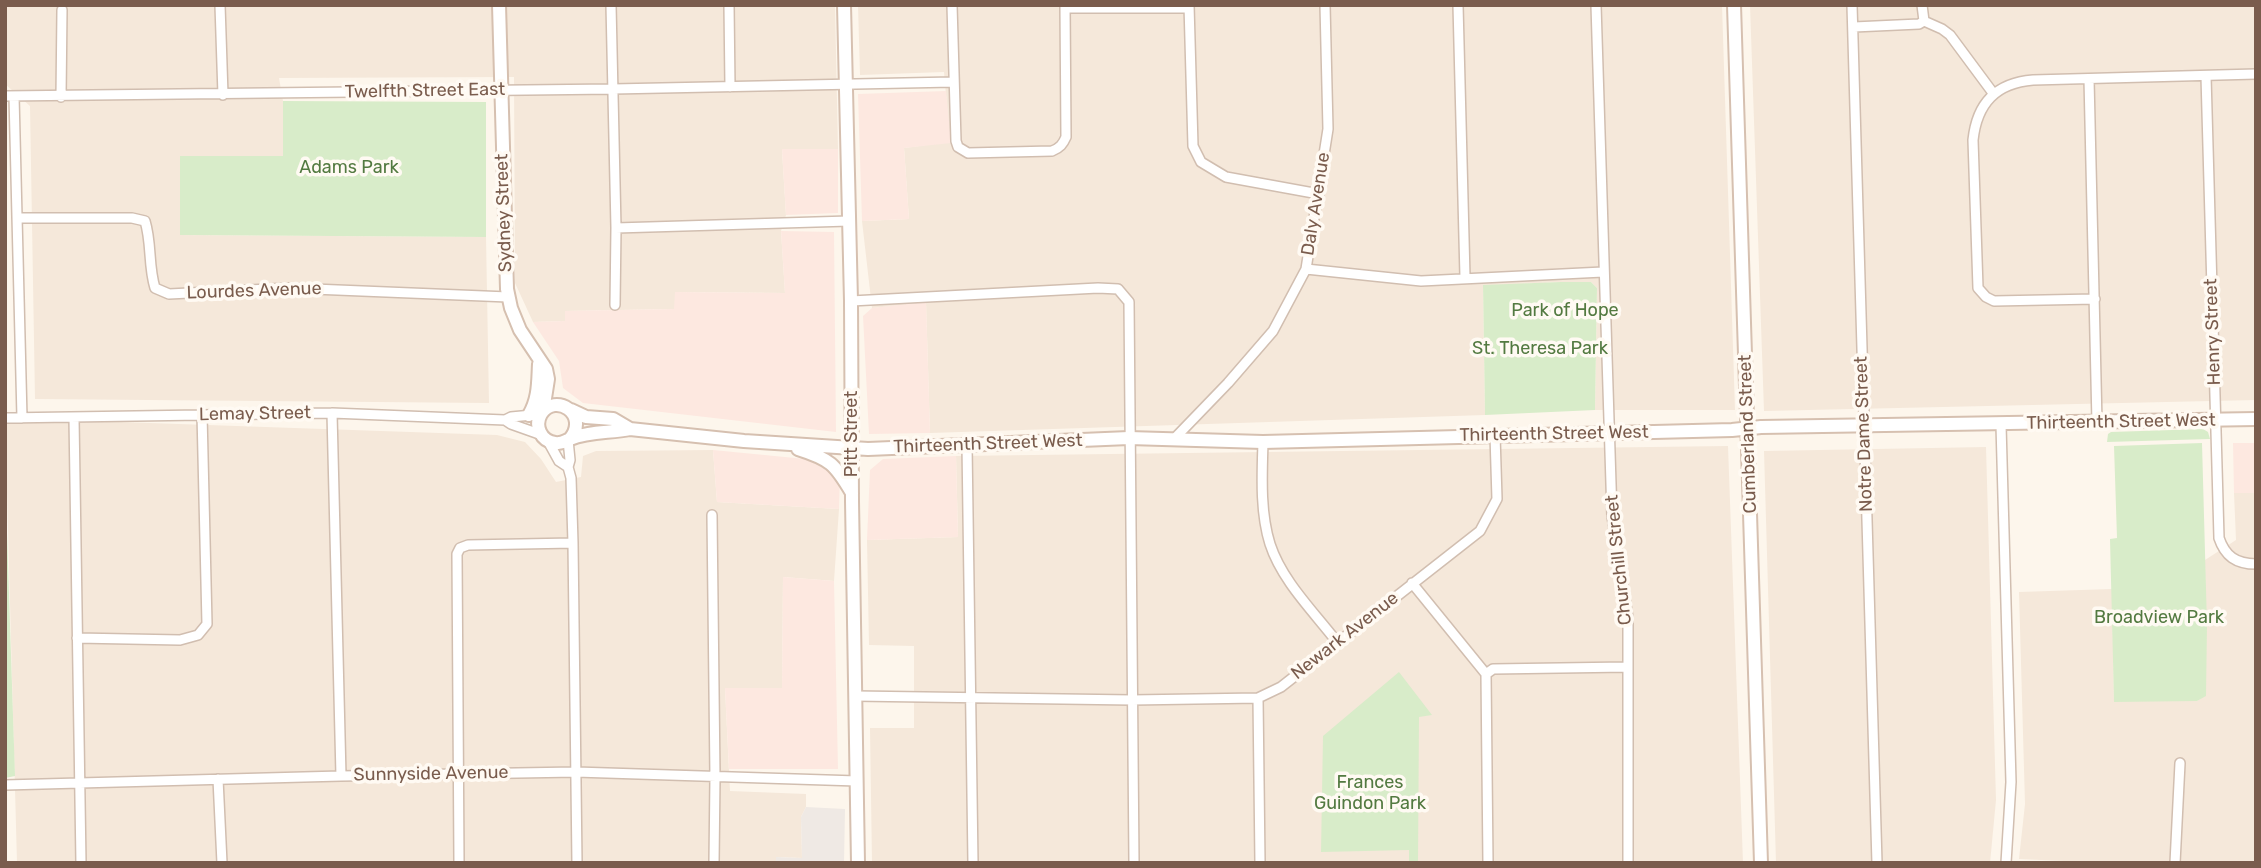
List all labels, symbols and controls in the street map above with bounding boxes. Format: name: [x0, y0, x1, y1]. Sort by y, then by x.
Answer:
street label: Twelfth Street East: [345, 79, 505, 103]
street label: Daly Avenue: [1297, 151, 1335, 257]
street label: Sydney Street: [491, 153, 517, 273]
park label: Adams Park: [299, 157, 399, 179]
street label: Lourdes Avenue: [186, 278, 322, 304]
street label: Henry Street: [2200, 278, 2226, 386]
park label: Park of Hope: [1511, 300, 1619, 322]
park label: St. Theresa Park: [1472, 338, 1608, 360]
street label: Cumberland Street: [1734, 354, 1762, 514]
street label: Notre Dame Street: [1850, 356, 1878, 512]
street label: Pitt Street: [841, 391, 863, 477]
street label: Lemay Street: [199, 402, 311, 426]
street label: Thirteenth Street West: [2026, 410, 2216, 434]
street label: Thirteenth Street West: [1459, 422, 1649, 446]
street label: Thirteenth Street West: [893, 430, 1083, 458]
street label: Churchill Street: [1601, 494, 1637, 626]
street label: Newark Avenue: [1287, 587, 1403, 685]
park label: Broadview Park: [2094, 607, 2224, 629]
street label: Sunnyside Avenue: [353, 762, 509, 786]
park label: Frances Guindon Park: [1314, 772, 1426, 814]

